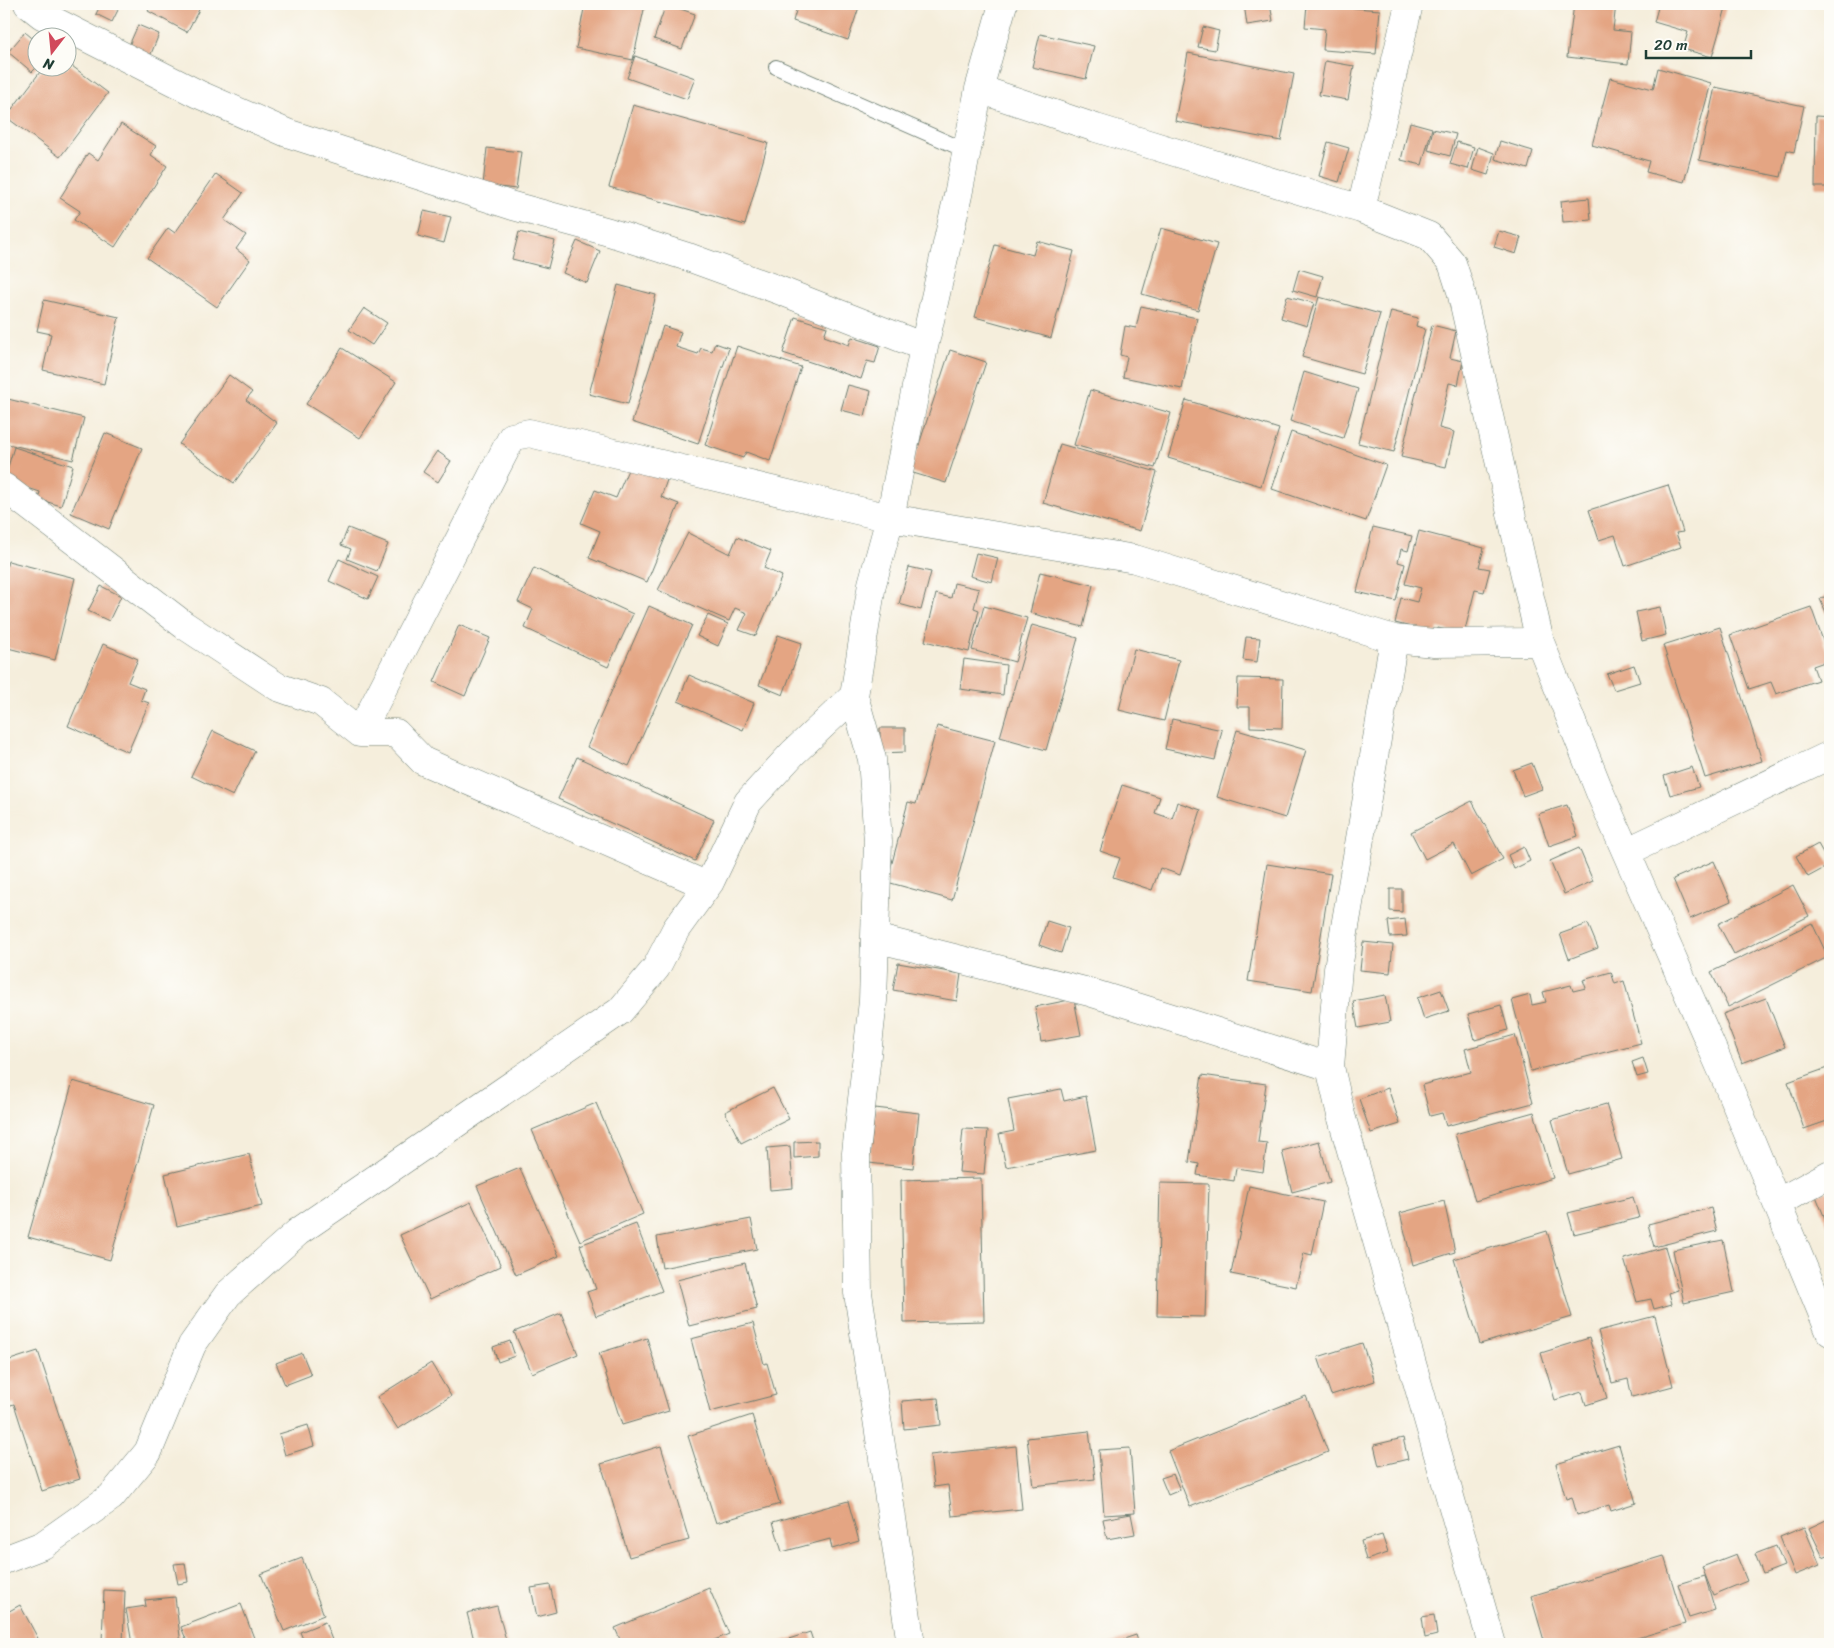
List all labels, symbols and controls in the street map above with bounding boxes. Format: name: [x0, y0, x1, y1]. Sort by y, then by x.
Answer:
north arrow: [28, 28, 78, 78]
scale bar: [1646, 28, 1752, 60]
text: 20 m: [1654, 32, 1688, 58]
text: N: [40, 51, 58, 78]

